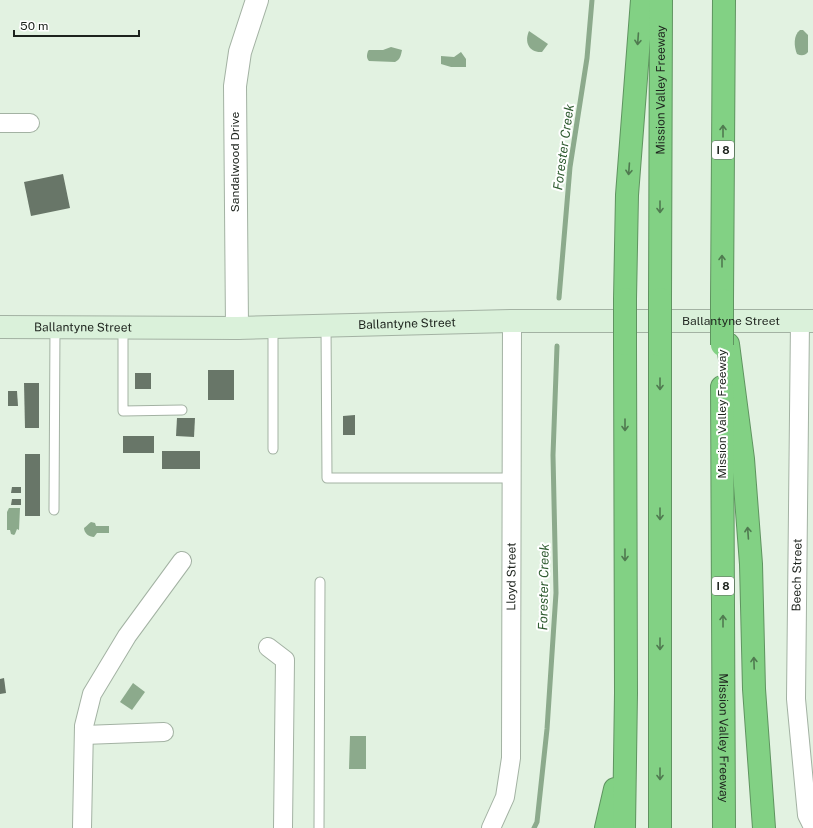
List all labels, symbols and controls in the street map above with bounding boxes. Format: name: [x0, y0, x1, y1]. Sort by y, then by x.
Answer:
scale bar: [14, 12, 139, 38]
text: 50 m: [20, 19, 48, 33]
street label: Mission Valley Freeway: [653, 25, 668, 155]
one-way arrow: [635, 32, 642, 45]
water label: Forester Creek: [550, 103, 577, 191]
street label: Sandalwood Drive: [228, 112, 242, 212]
one-way arrow: [719, 125, 727, 138]
road number: I 8: [712, 141, 734, 159]
one-way arrow: [626, 162, 633, 175]
one-way arrow: [656, 200, 664, 213]
one-way arrow: [718, 255, 726, 268]
street label: Ballantyne Street: [682, 314, 780, 328]
street label: Ballantyne Street: [358, 315, 456, 332]
street label: Ballantyne Street: [34, 320, 132, 335]
street label: Mission Valley Freeway: [715, 349, 729, 479]
one-way arrow: [656, 377, 664, 390]
one-way arrow: [621, 418, 629, 431]
one-way arrow: [656, 507, 664, 520]
one-way arrow: [745, 527, 752, 540]
street label: Beech Street: [789, 538, 805, 612]
street label: Lloyd Street: [504, 542, 518, 611]
water label: Forester Creek: [535, 543, 552, 631]
one-way arrow: [621, 548, 629, 561]
road number: I 8: [712, 577, 734, 595]
one-way arrow: [719, 615, 727, 628]
one-way arrow: [656, 637, 664, 650]
one-way arrow: [750, 657, 757, 670]
street label: Mission Valley Freeway: [716, 673, 731, 803]
one-way arrow: [656, 767, 664, 780]

